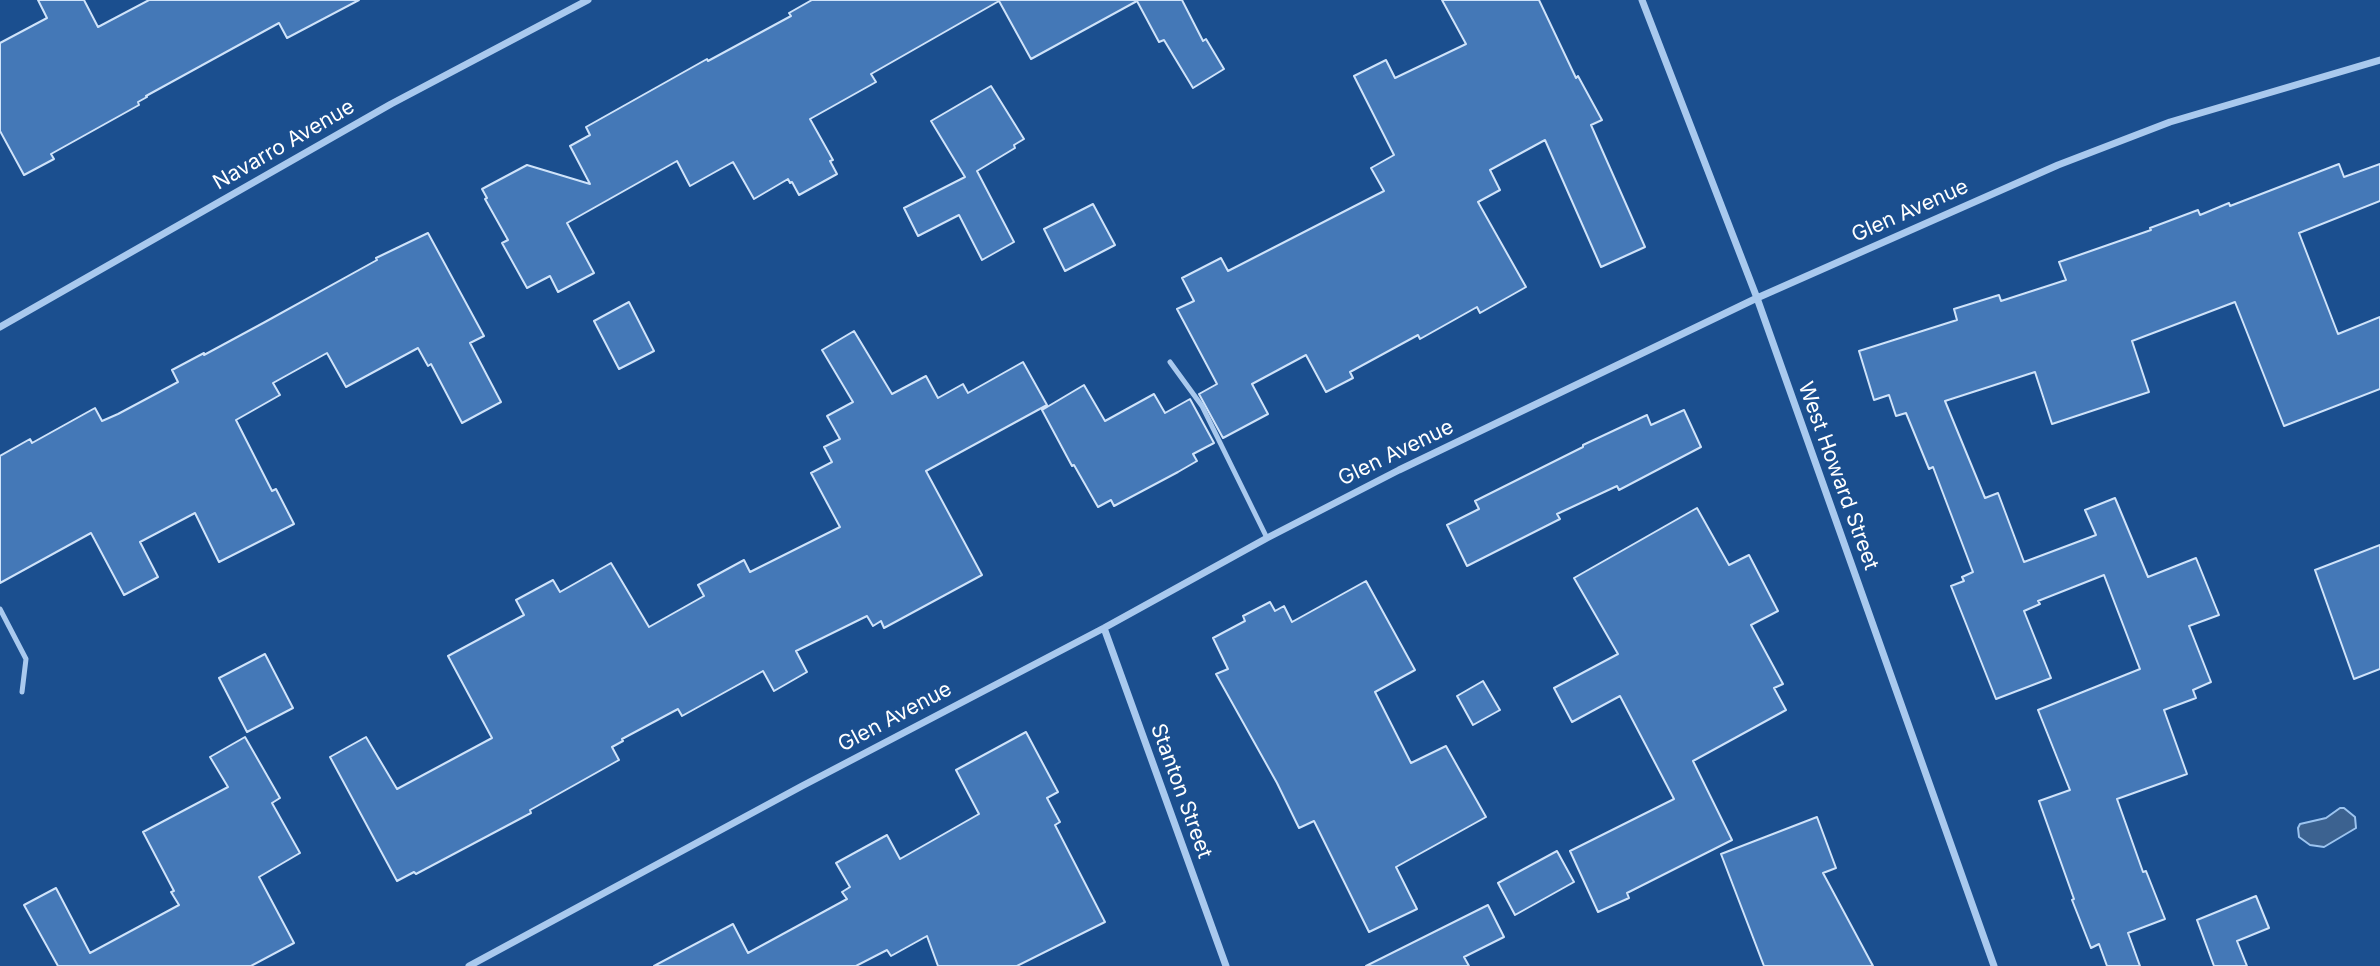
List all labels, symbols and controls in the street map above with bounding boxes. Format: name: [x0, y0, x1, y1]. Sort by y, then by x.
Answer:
street label: Navarro Avenue: [209, 94, 359, 196]
street label: Glen Avenue: [1848, 174, 1972, 248]
street label: West Howard Street: [1792, 379, 1884, 573]
street label: Glen Avenue: [1334, 414, 1458, 492]
street label: Glen Avenue: [834, 677, 956, 757]
street label: Stanton Street: [1145, 720, 1217, 862]

